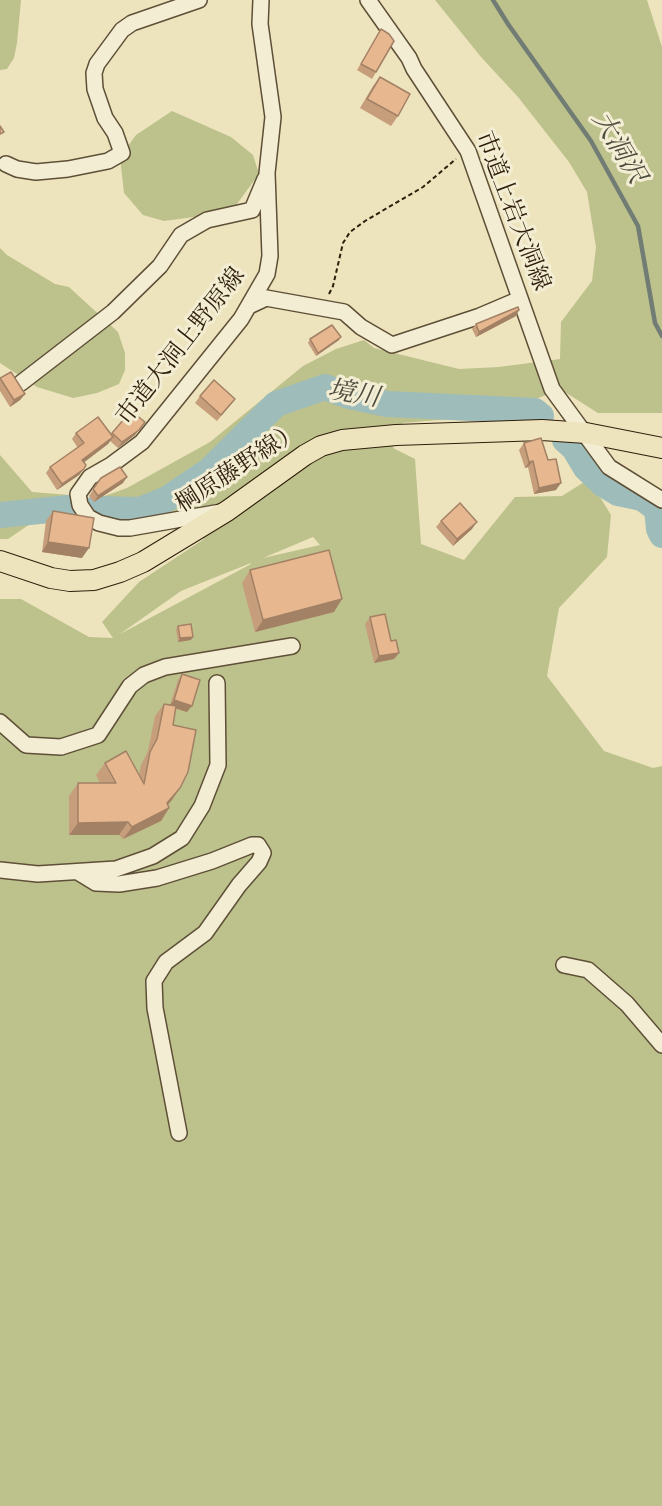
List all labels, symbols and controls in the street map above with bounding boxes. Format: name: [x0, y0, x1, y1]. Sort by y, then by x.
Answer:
water label: 大洞沢: [583, 108, 649, 190]
street label: 市道上岩大洞線: [466, 128, 554, 296]
street label: 市道大洞上野原線: [113, 263, 253, 433]
water label: 境川: [325, 377, 381, 417]
street label: 棡原藤野線）: [172, 419, 308, 521]

